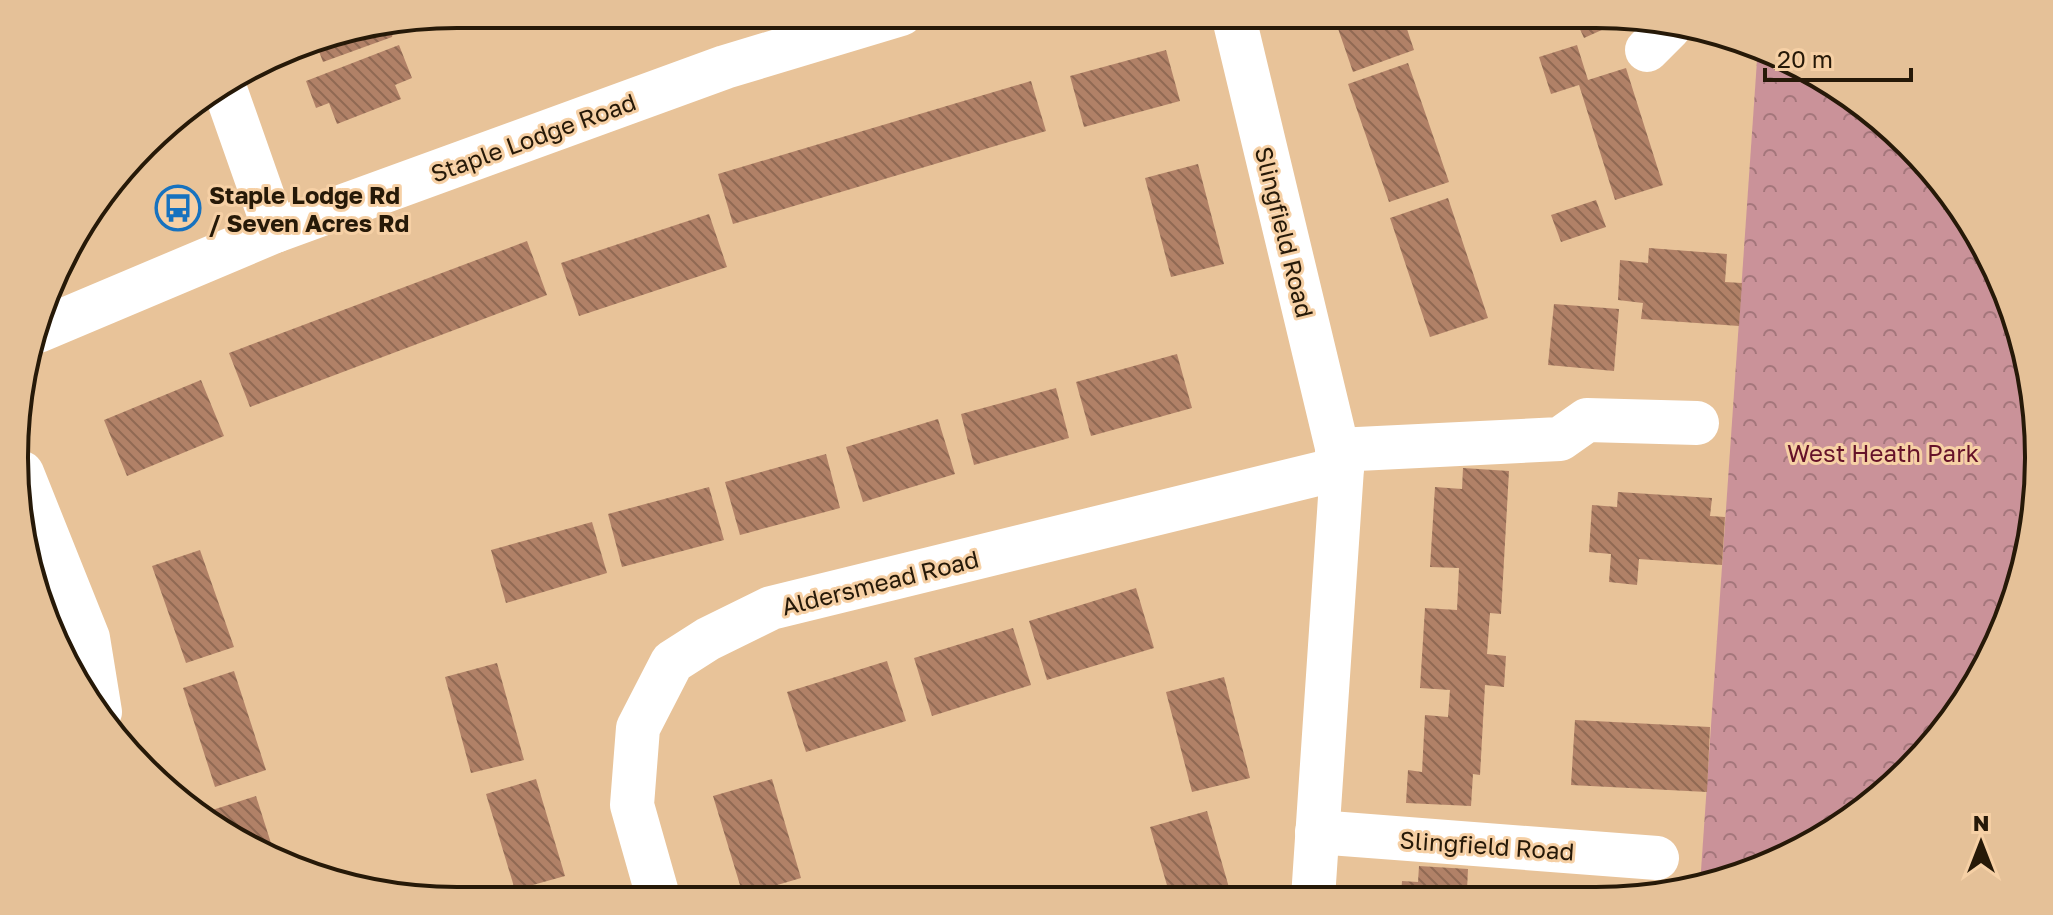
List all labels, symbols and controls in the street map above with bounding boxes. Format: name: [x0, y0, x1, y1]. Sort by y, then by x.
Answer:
scale bar: [1765, 32, 1911, 82]
text: 20 m: [1777, 44, 1833, 73]
street label: Staple Lodge Road: [426, 86, 640, 188]
street label: Slingfield Road: [1250, 144, 1320, 320]
place label: Staple Lodge Rd / Seven Acres Rd: [209, 180, 409, 237]
bus stop icon: Staple Lodge Rd / Seven Acres Rd: [154, 184, 202, 232]
park label: West Heath Park: [1787, 438, 1979, 467]
street label: Aldersmead Road: [778, 543, 982, 621]
north arrow: [1941, 803, 2021, 883]
text: N: [1973, 809, 1989, 836]
street label: Slingfield Road: [1399, 824, 1575, 866]

